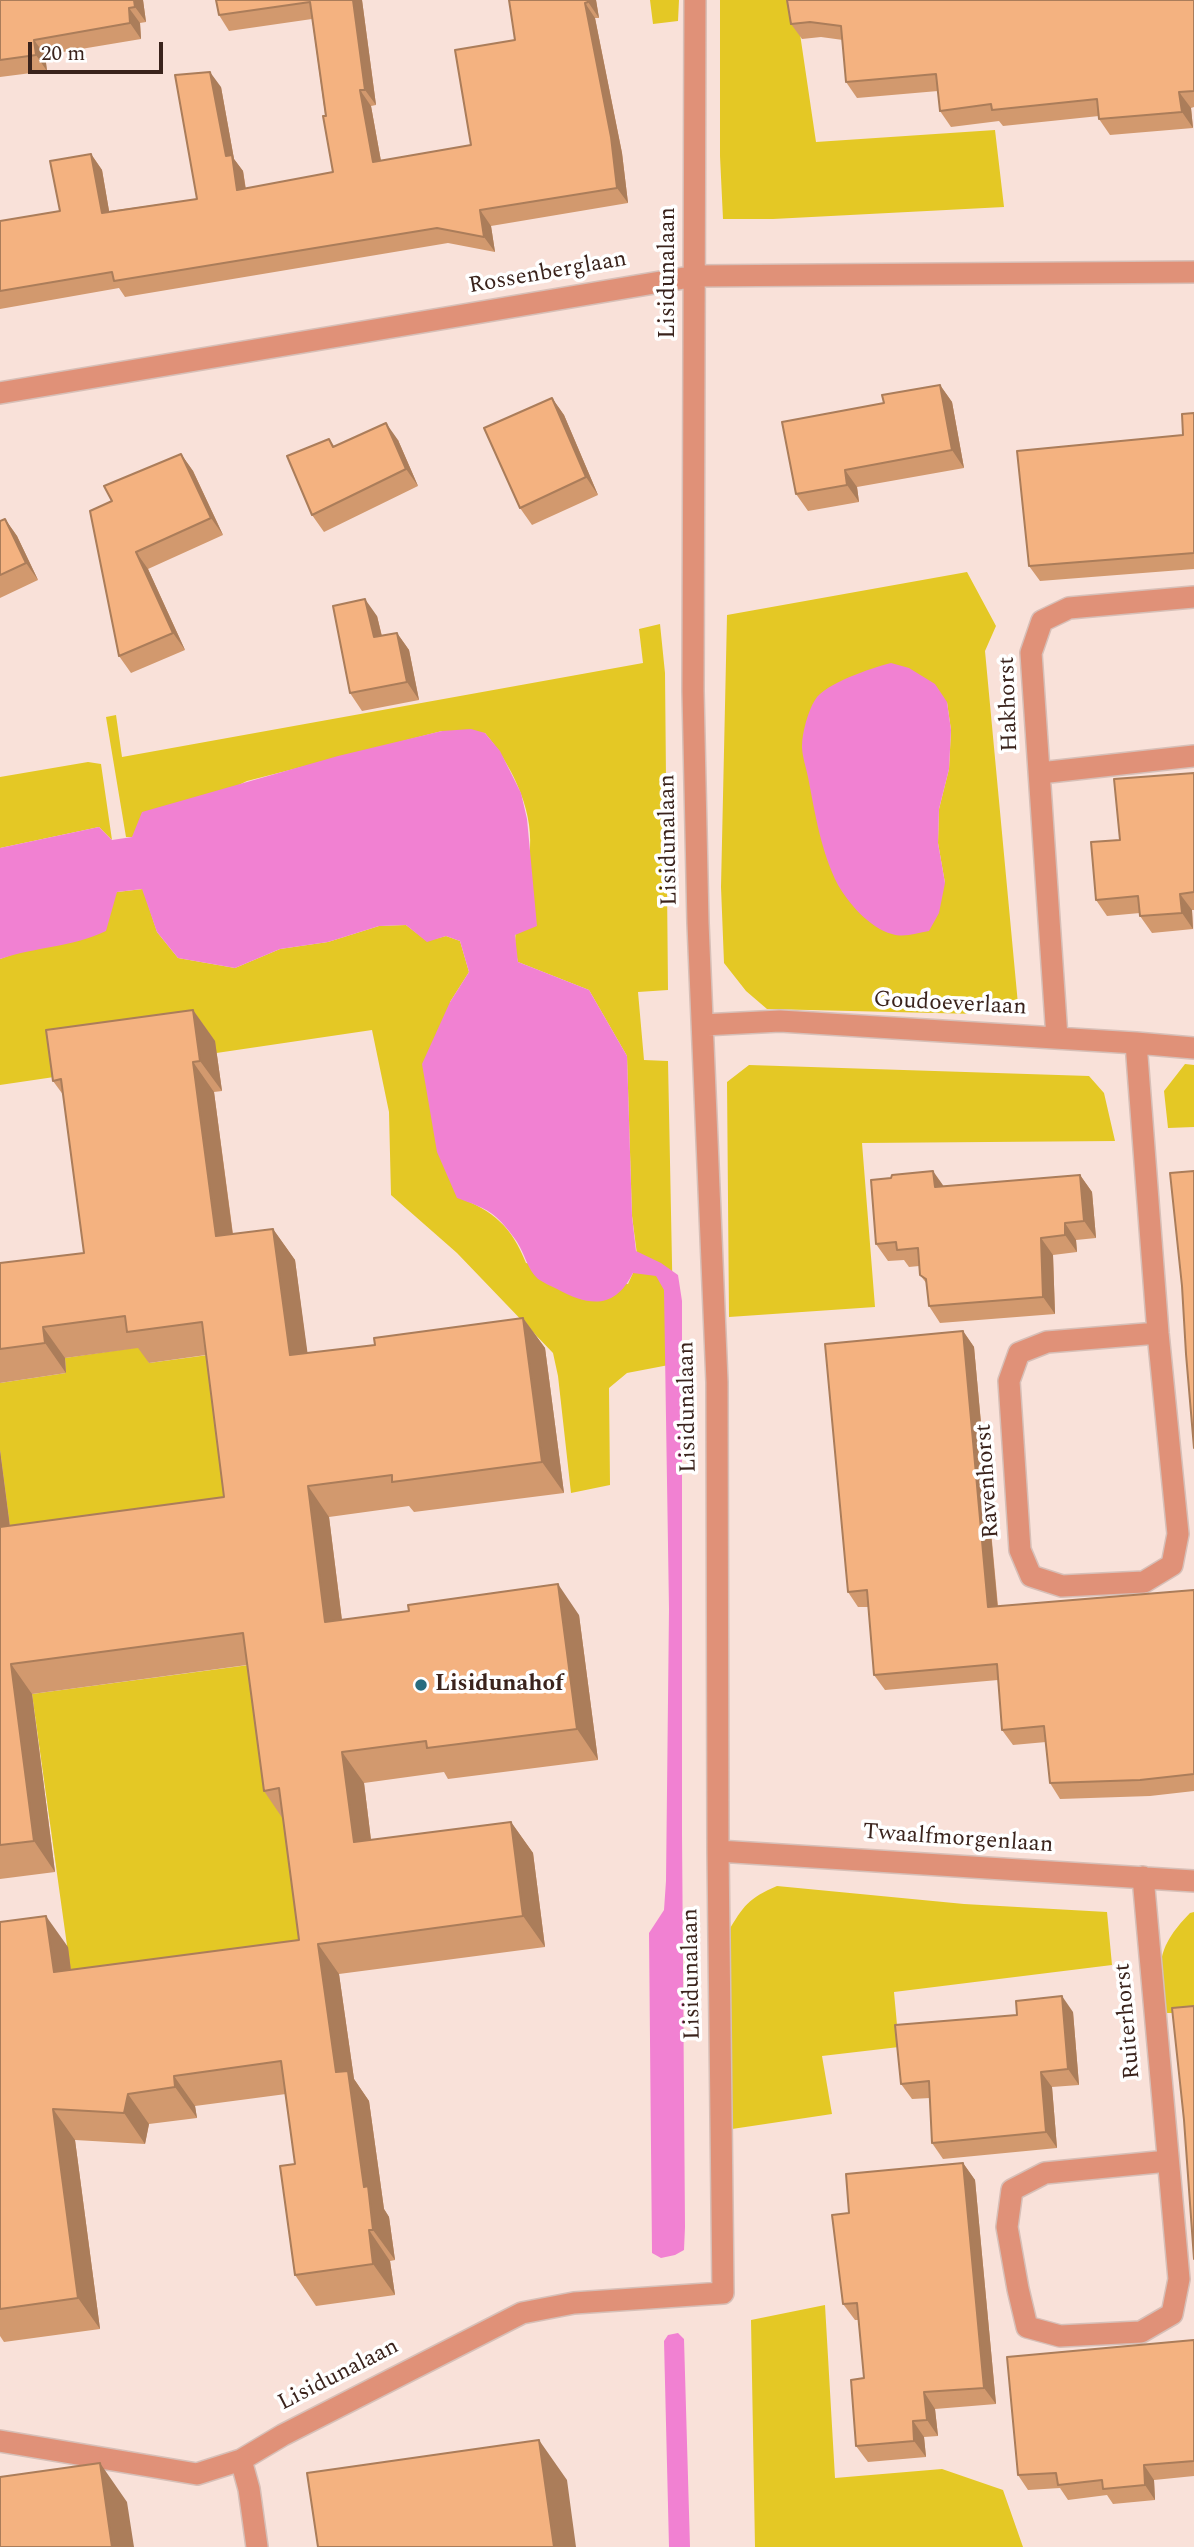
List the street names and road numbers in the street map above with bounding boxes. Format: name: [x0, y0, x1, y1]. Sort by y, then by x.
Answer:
street label: Lisidunalaan: [655, 207, 683, 339]
street label: Rossenberglaan: [467, 247, 629, 301]
street label: Hakhorst: [995, 656, 1025, 752]
street label: Lisidunalaan: [655, 774, 685, 906]
street label: Goudoeverlaan: [873, 987, 1027, 1023]
street label: Lisidunalaan: [674, 1341, 704, 1473]
street label: Ravenhorst: [971, 1423, 1007, 1539]
street label: Twaalfmorgenlaan: [862, 1820, 1054, 1860]
street label: Lisidunalaan: [678, 1908, 708, 2040]
street label: Ruiterhorst: [1110, 1962, 1148, 2080]
street label: Lisidunalaan: [274, 2334, 404, 2418]

